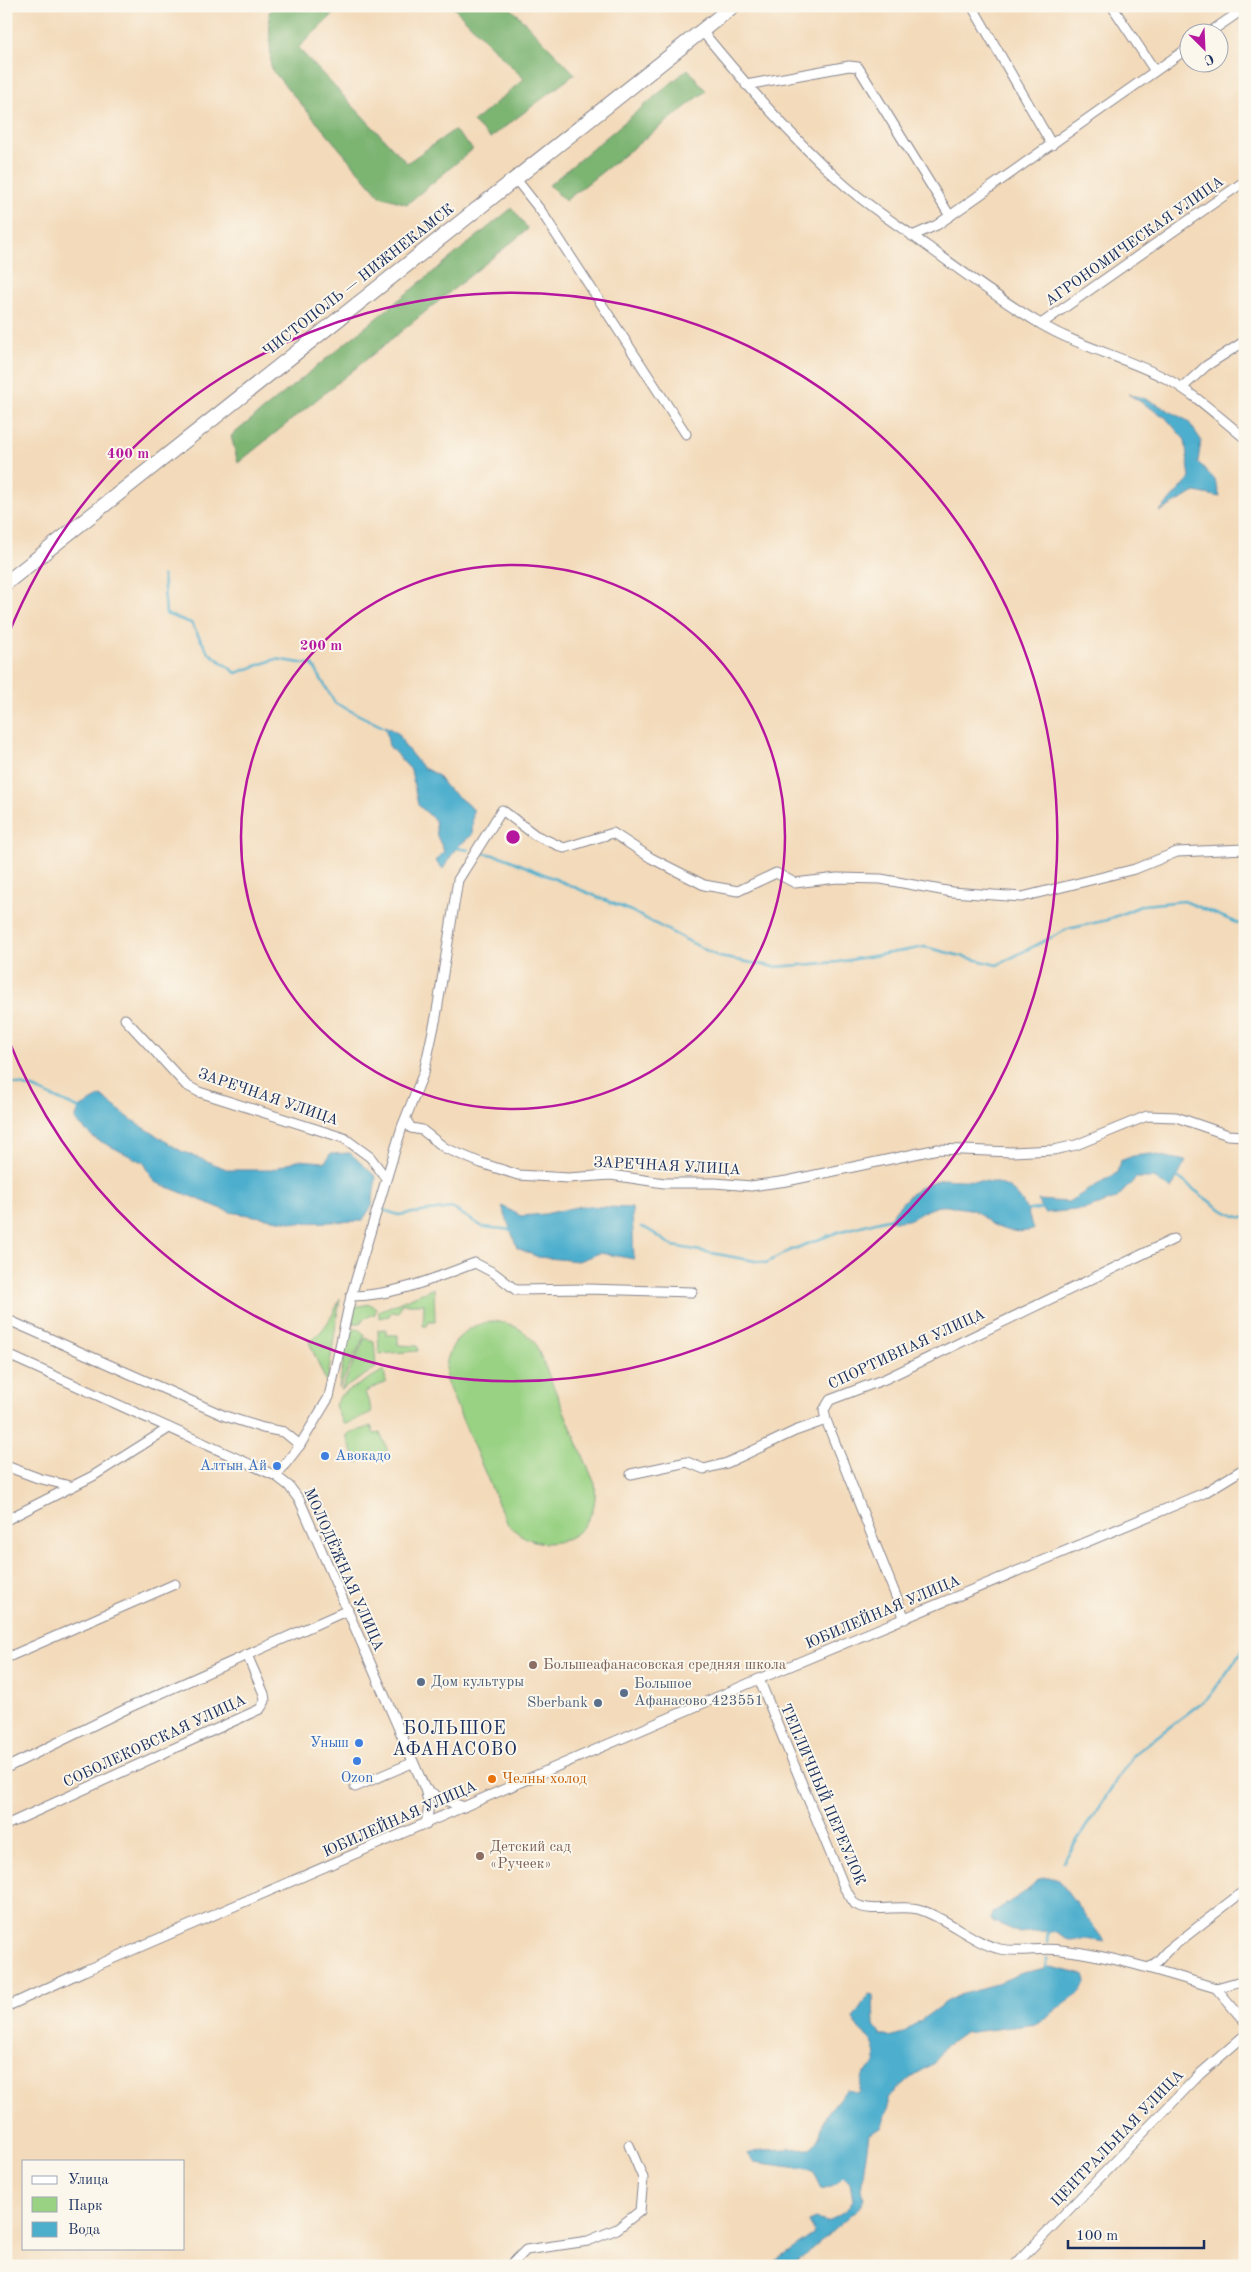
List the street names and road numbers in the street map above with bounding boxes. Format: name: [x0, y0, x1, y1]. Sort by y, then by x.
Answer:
street label: АГРОНОМИЧЕСКАЯ УЛИЦА: [1043, 174, 1227, 310]
street label: ЧИСТОПОЛЬ — НИЖНЕКАМСК: [261, 202, 457, 360]
street label: ЗАРЕЧНАЯ УЛИЦА: [196, 1067, 341, 1129]
street label: ЗАРЕЧНАЯ УЛИЦА: [593, 1156, 742, 1178]
street label: СПОРТИВНАЯ УЛИЦА: [826, 1307, 988, 1393]
street label: МОЛОДЁЖНАЯ УЛИЦА: [300, 1485, 389, 1654]
street label: ЮБИЛЕЙНАЯ УЛИЦА: [802, 1570, 963, 1652]
street label: СОБОЛЕКОВСКАЯ УЛИЦА: [61, 1693, 249, 1791]
street label: ТЕПЛИЧНЫЙ ПЕРЕУЛОК: [777, 1700, 871, 1888]
street label: ЮБИЛЕЙНАЯ УЛИЦА: [319, 1775, 480, 1861]
street label: ЦЕНТРАЛЬНАЯ УЛИЦА: [1049, 2068, 1187, 2210]

